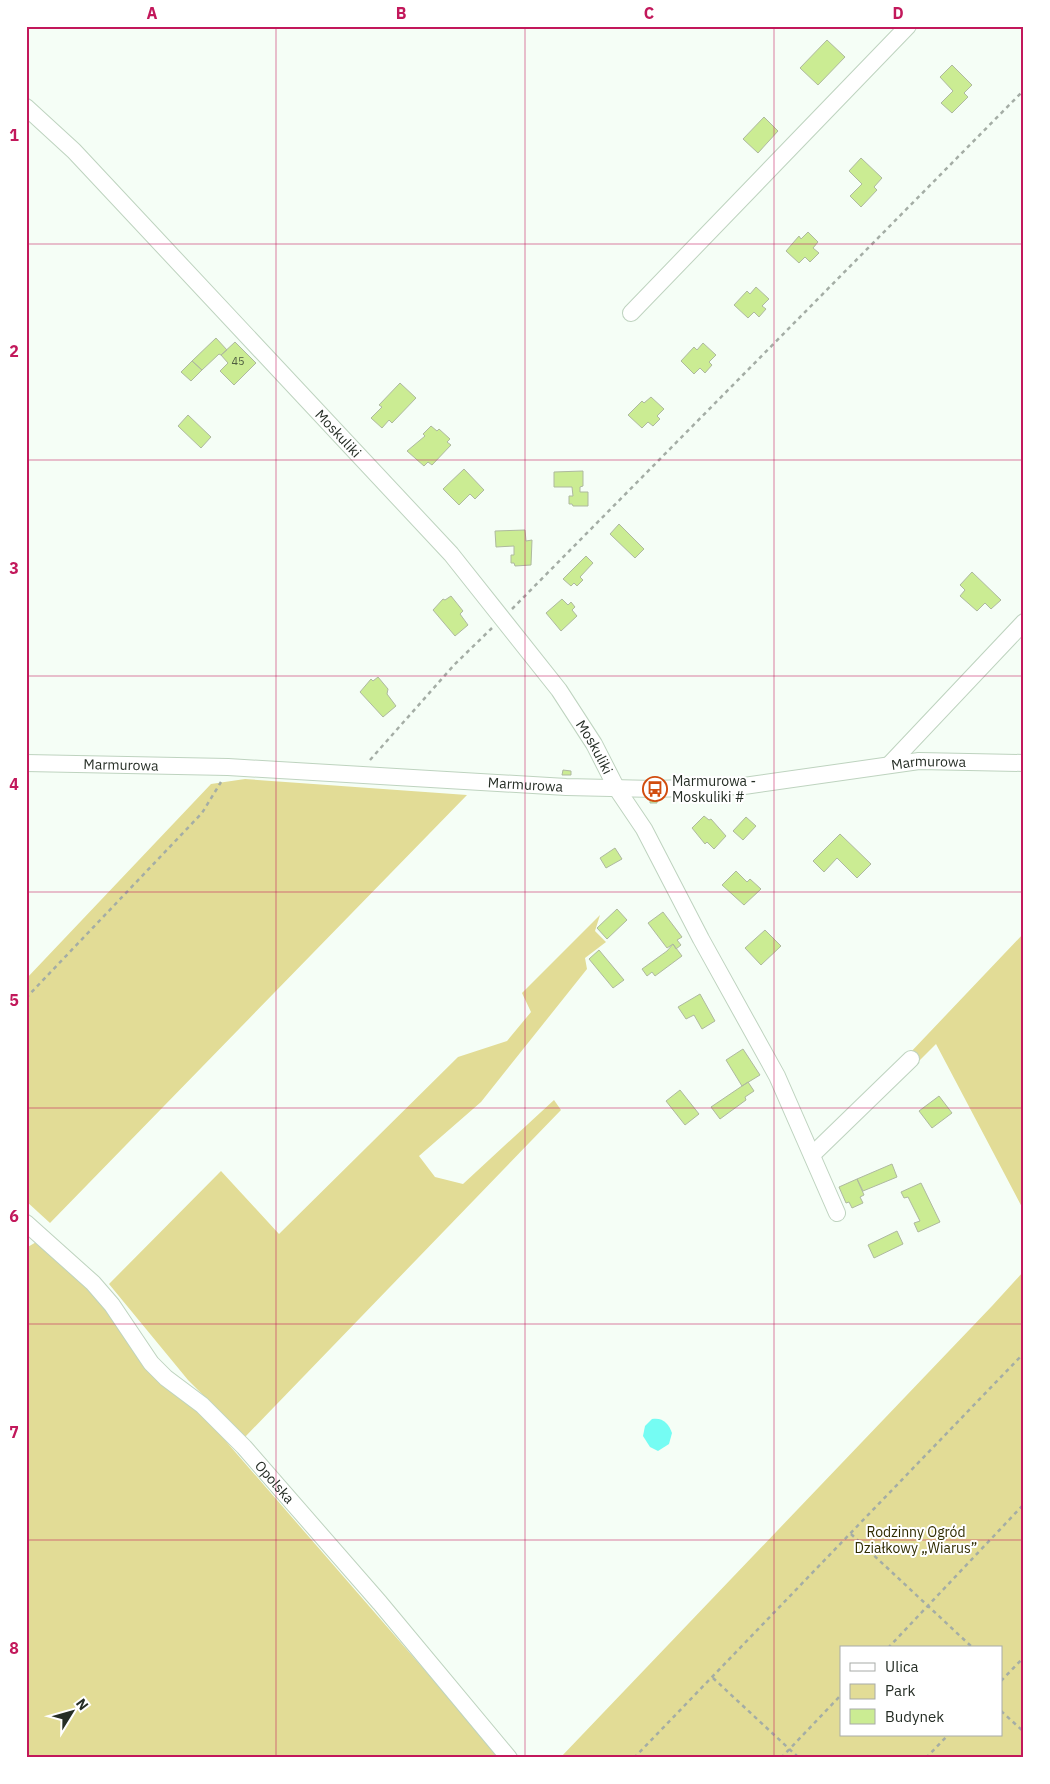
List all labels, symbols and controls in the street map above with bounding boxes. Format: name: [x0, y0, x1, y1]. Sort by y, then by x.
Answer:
text: A: [147, 3, 158, 23]
text: B: [396, 3, 407, 23]
text: C: [644, 3, 654, 23]
text: D: [892, 3, 904, 23]
text: 1: [9, 125, 19, 145]
text: 2: [9, 341, 19, 361]
house number: 45: [231, 354, 245, 368]
street label: Moskuliki: [311, 406, 365, 461]
text: 3: [9, 558, 19, 578]
street label: Moskuliki: [572, 717, 617, 777]
street label: Marmurowa: [890, 752, 967, 774]
street label: Marmurowa: [83, 755, 159, 775]
place label: Marmurowa - Moskuliki #: [672, 772, 756, 806]
street label: Marmurowa: [487, 773, 564, 796]
text: 4: [9, 774, 19, 794]
bus stop icon: Marmurowa - Moskuliki #: [642, 776, 668, 802]
text: 5: [9, 990, 19, 1010]
text: 6: [9, 1206, 19, 1226]
text: 7: [9, 1422, 19, 1442]
street label: Opolska: [251, 1457, 299, 1508]
park label: Rodzinny Ogród Działkowy „Wiarus”: [855, 1523, 977, 1557]
text: 8: [9, 1638, 19, 1658]
legend: [840, 1646, 1002, 1736]
text: Ulica: [885, 1657, 919, 1676]
text: Park: [885, 1681, 915, 1700]
north arrow: [48, 1686, 98, 1736]
text: N: [72, 1695, 93, 1714]
text: Budynek: [885, 1707, 944, 1726]

